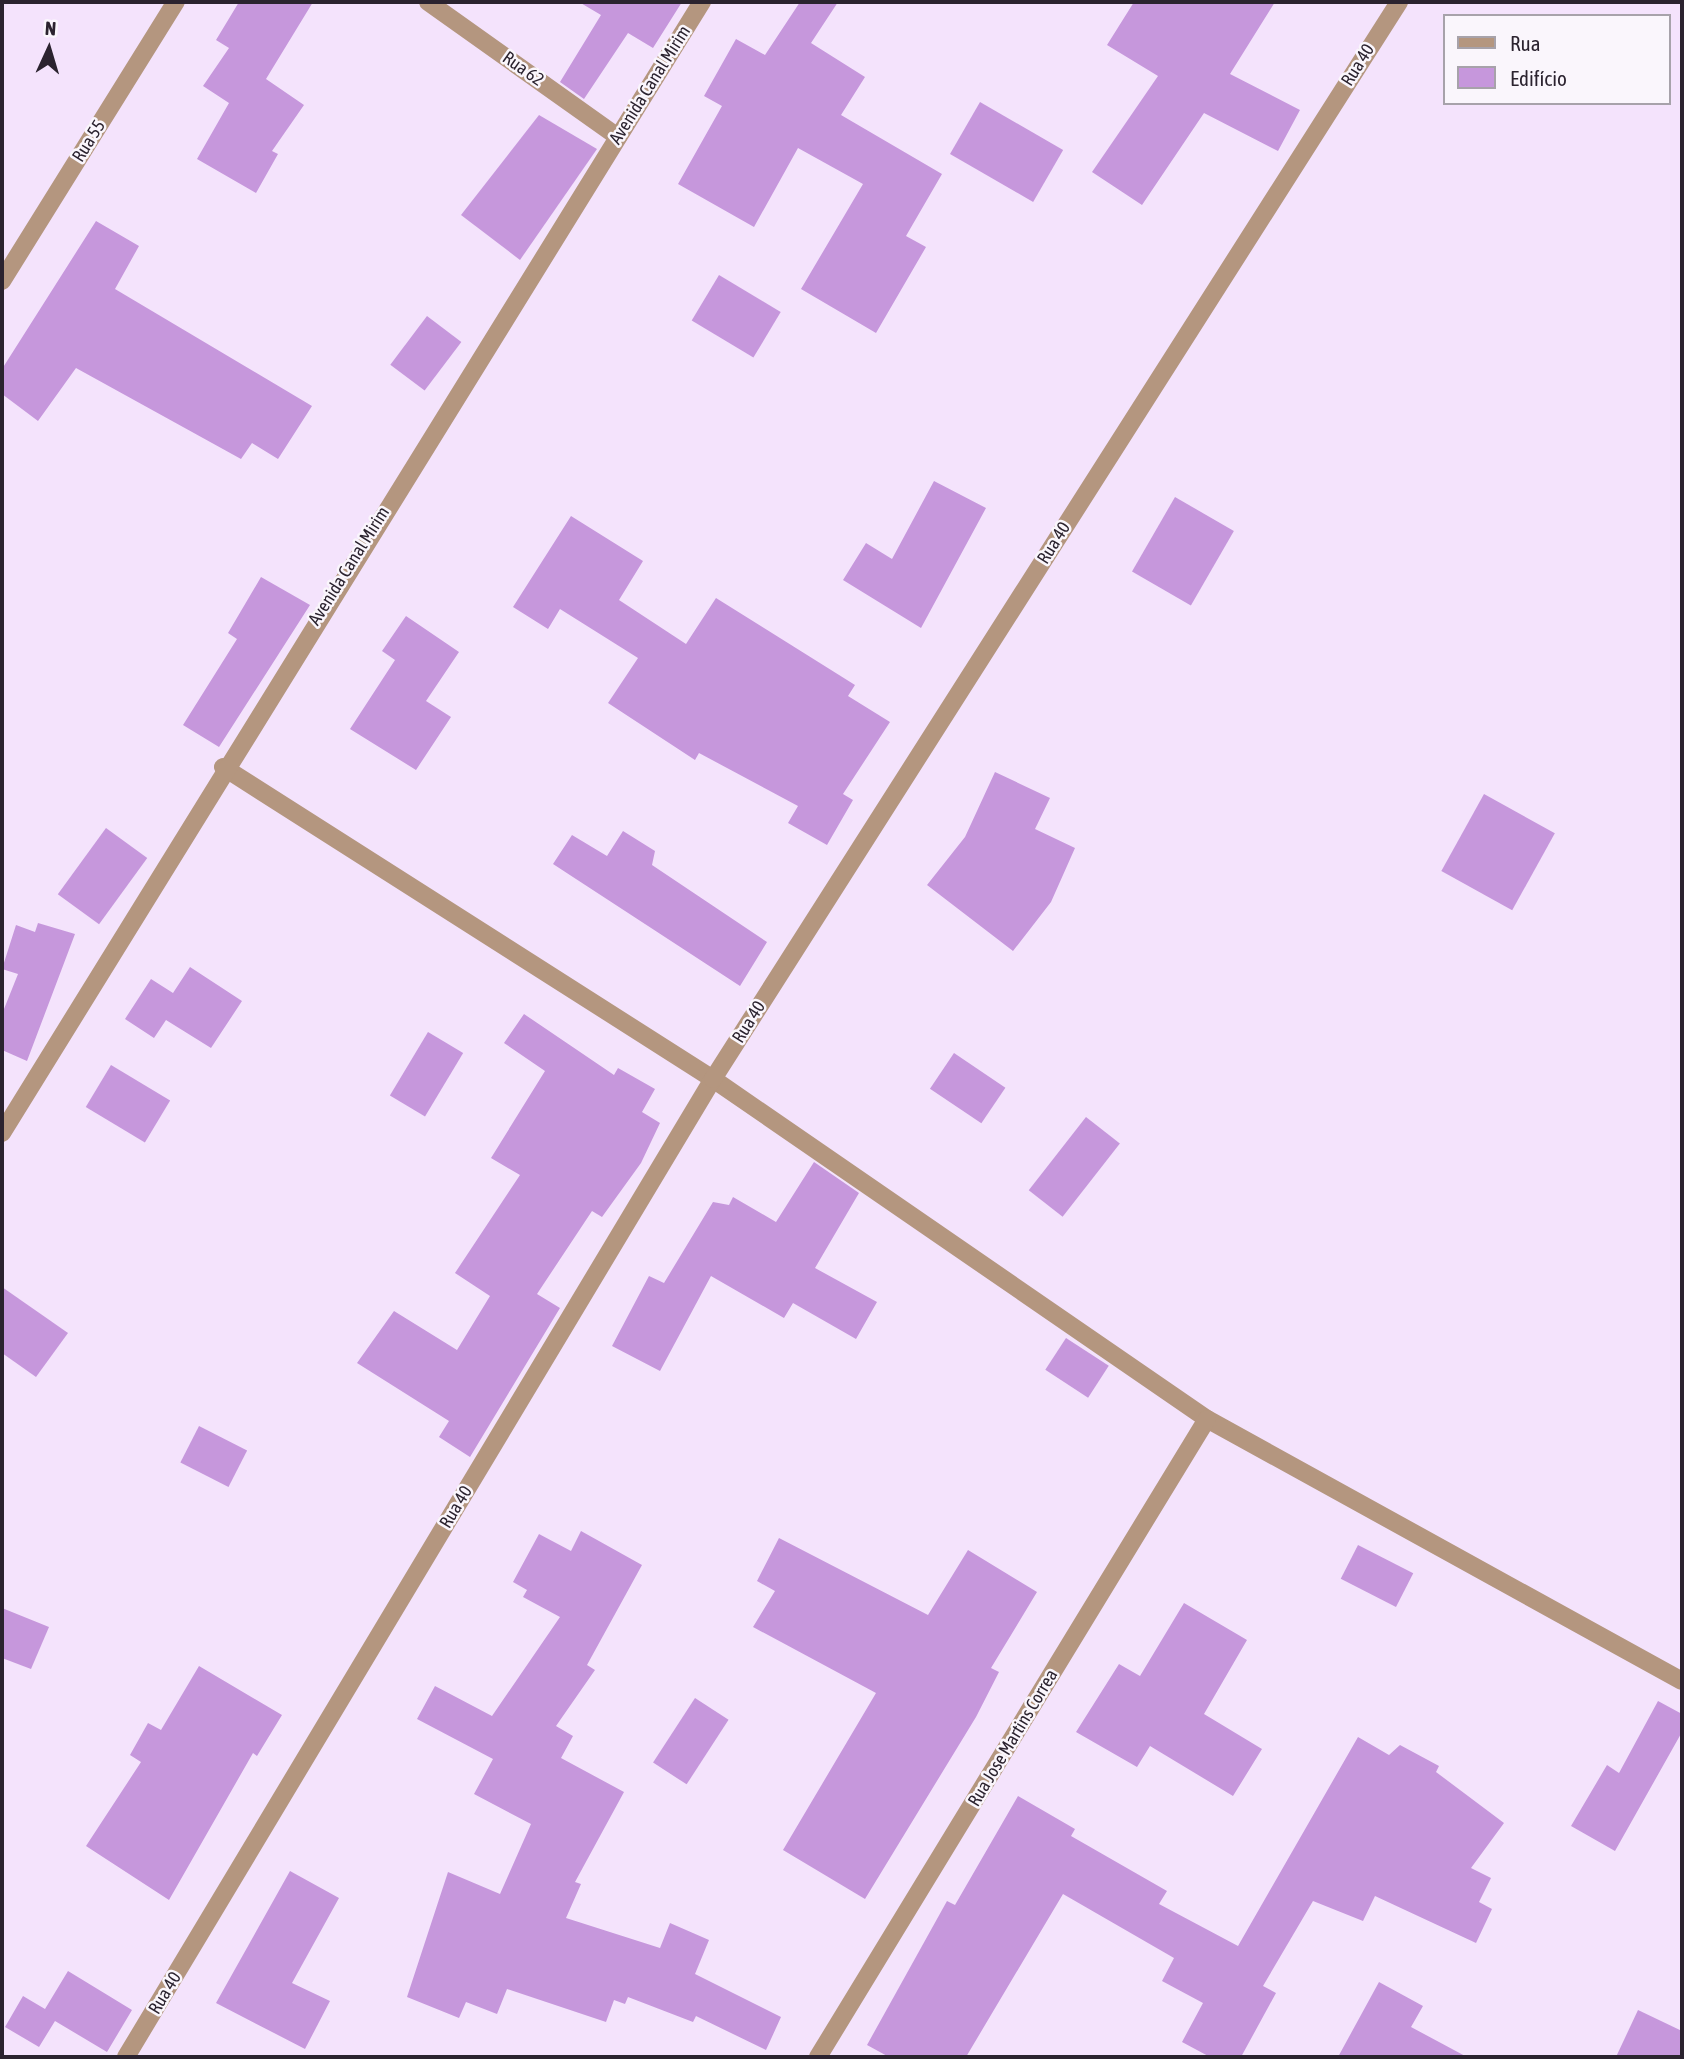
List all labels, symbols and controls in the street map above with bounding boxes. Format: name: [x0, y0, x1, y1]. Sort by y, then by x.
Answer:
north arrow: [14, 14, 84, 84]
legend: [1442, 14, 1670, 105]
text: N: [44, 17, 57, 39]
street label: Avenida Canal Mirim: [605, 22, 695, 148]
text: Rua: [1510, 31, 1540, 55]
street label: Rua 40: [1337, 40, 1379, 90]
street label: Rua 62: [498, 47, 548, 91]
text: Edifício: [1510, 66, 1567, 90]
street label: Rua 55: [68, 116, 110, 166]
street label: Avenida Canal Mirim: [304, 503, 394, 629]
street label: Rua 40: [1033, 518, 1075, 568]
street label: Rua 40: [728, 997, 770, 1047]
street label: Rua 40: [435, 1482, 477, 1532]
street label: Rua Jose Martins Correa: [964, 1666, 1062, 1810]
street label: Rua 40: [144, 1968, 186, 2018]

